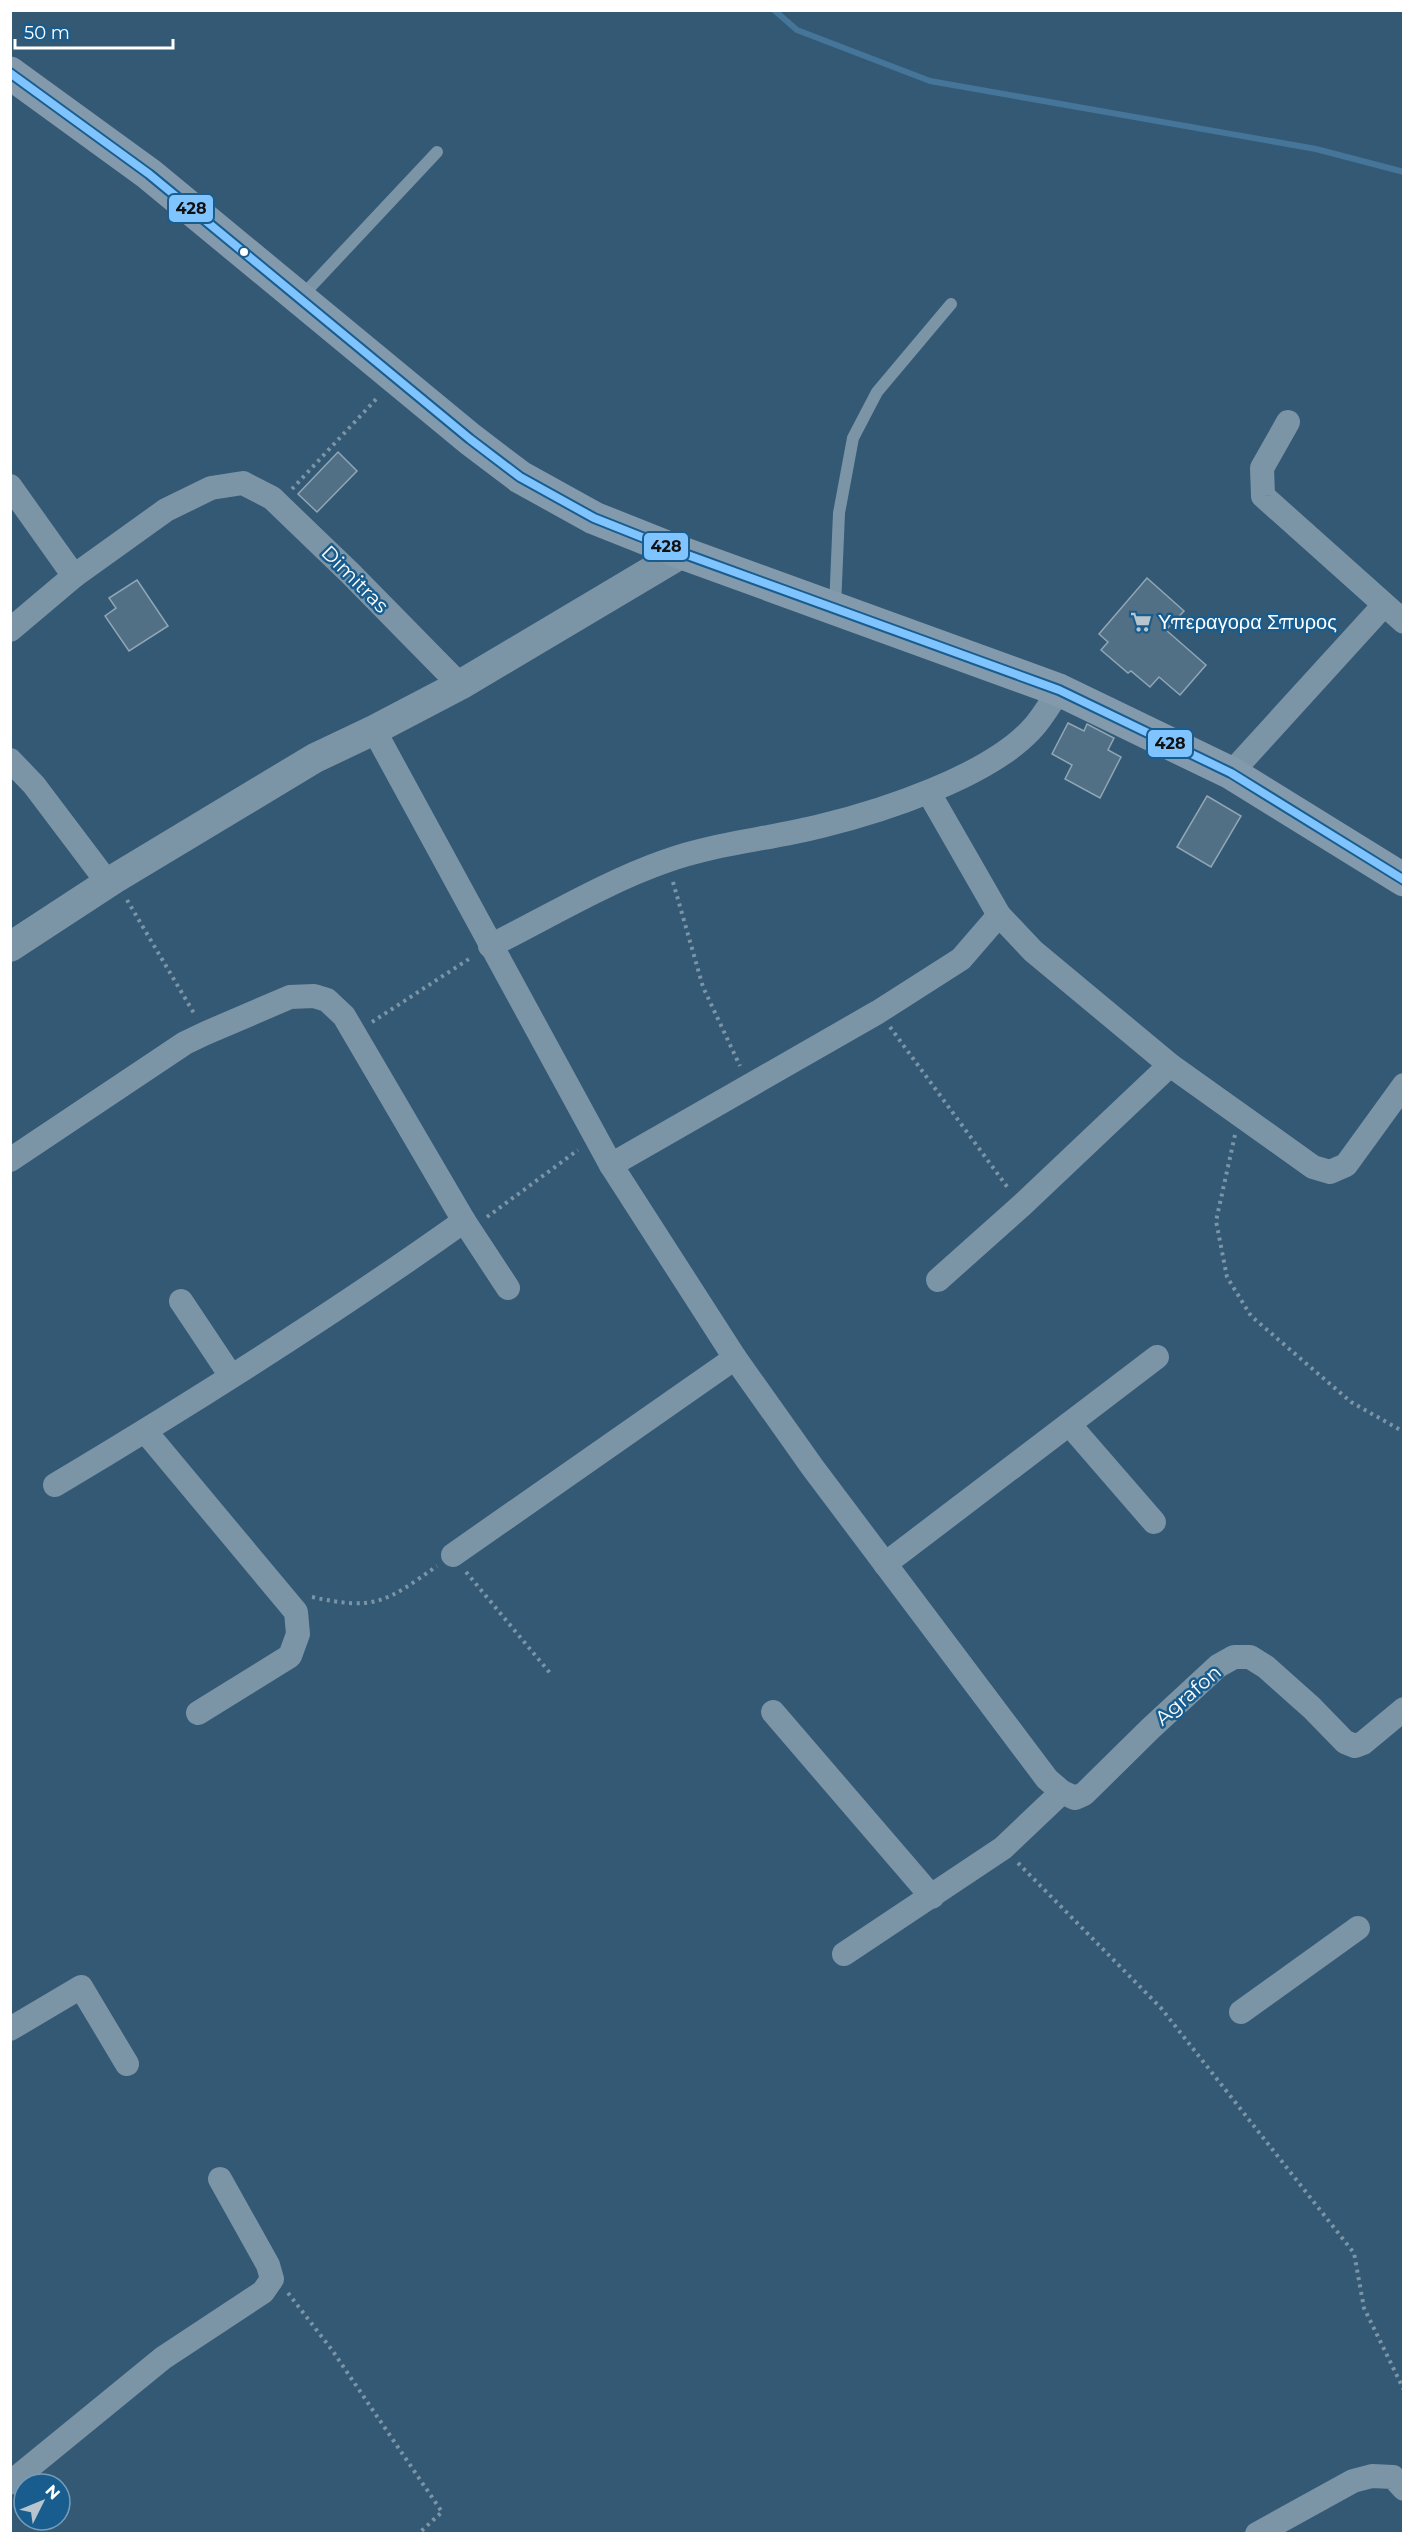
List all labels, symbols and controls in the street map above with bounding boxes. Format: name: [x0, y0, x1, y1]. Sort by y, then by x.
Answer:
scale bar: [15, 12, 172, 50]
text: 50 m: [24, 22, 70, 44]
line badge: 428: [168, 194, 214, 223]
text: 428: [175, 199, 207, 218]
unlabelled marker: [238, 246, 250, 258]
line badge: 428: [643, 532, 689, 561]
text: 428: [650, 537, 682, 556]
street label: Dimitras: [316, 540, 394, 618]
supermarket icon: Υπεραγορα Σπυρος: [1129, 610, 1153, 634]
place label: Υπεραγορα Σπυρος: [1158, 610, 1337, 634]
line badge: 428: [1147, 729, 1193, 758]
text: 428: [1154, 734, 1186, 753]
street label: Agrafon: [1150, 1660, 1226, 1730]
north arrow: [12, 2472, 72, 2532]
text: N: [41, 2481, 64, 2503]

